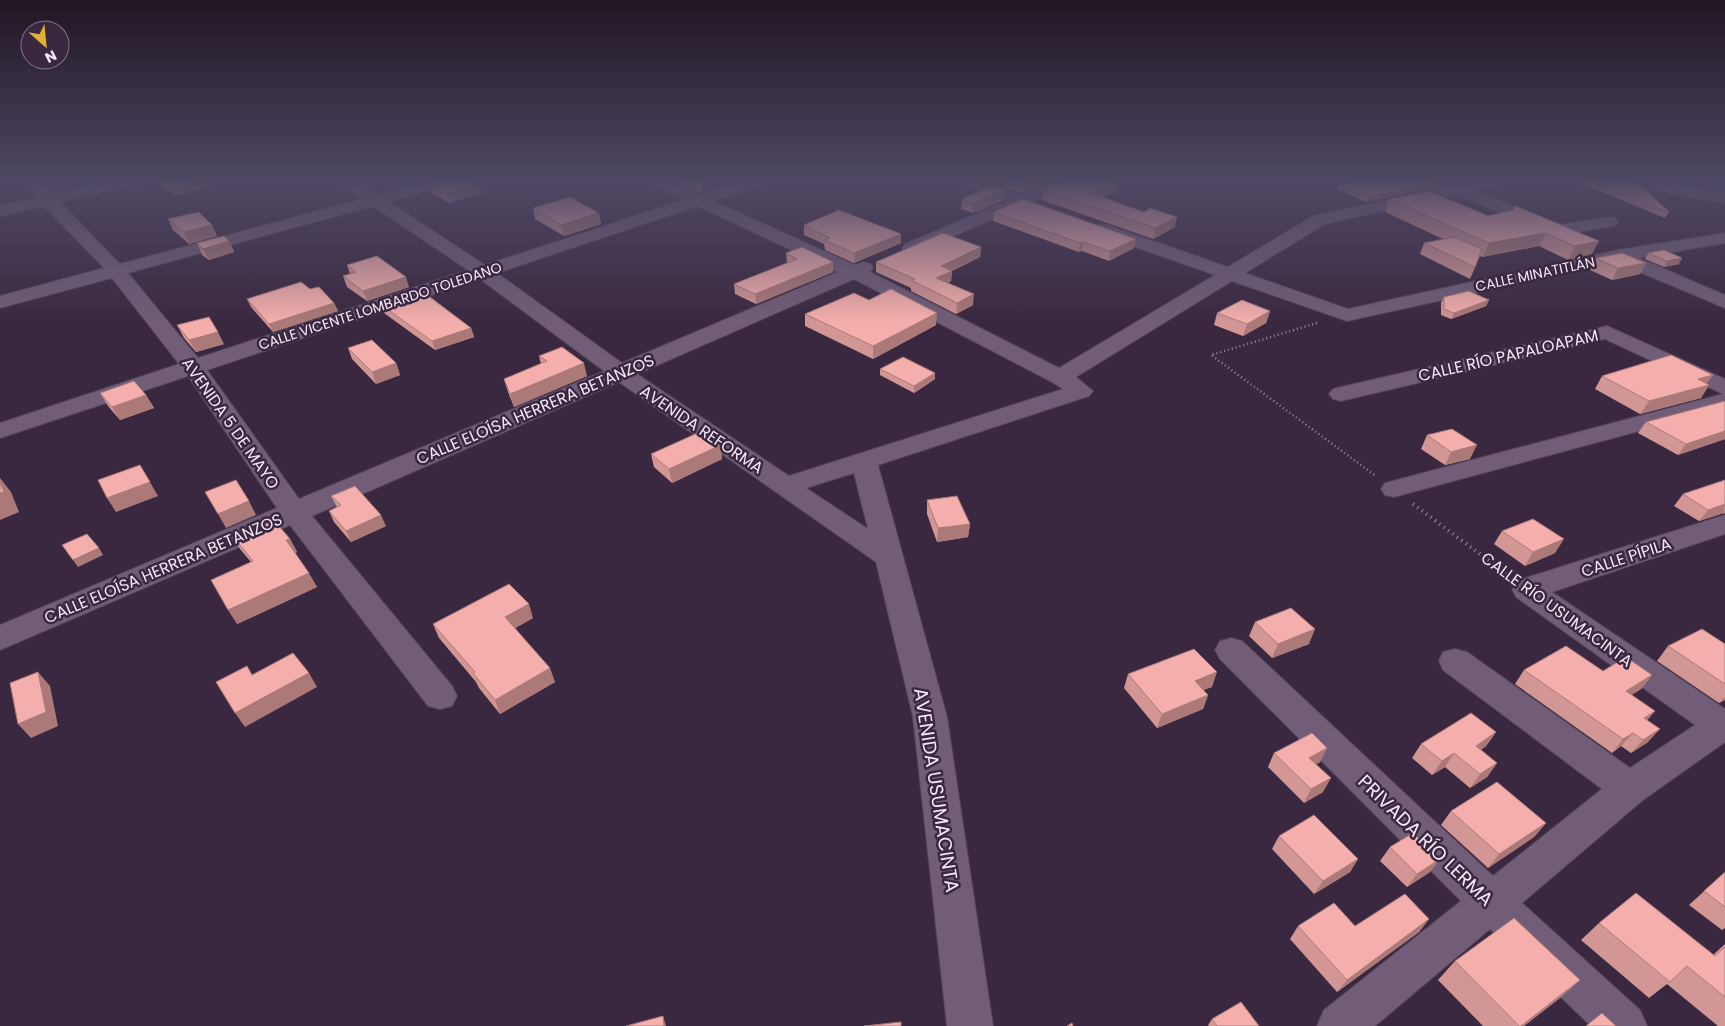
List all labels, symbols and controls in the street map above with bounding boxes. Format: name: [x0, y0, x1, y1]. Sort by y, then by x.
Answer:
north arrow: [20, 20, 70, 70]
text: N: [42, 45, 60, 68]
street label: CALLE MINATITLÁN: [1473, 252, 1597, 296]
street label: CALLE VICENTE LOMBARDO TOLEDANO: [256, 257, 504, 355]
street label: CALLE RÍO PAPALOAPAM: [1416, 324, 1600, 387]
street label: CALLE ELOÍSA HERRERA BETANZOS: [413, 349, 658, 470]
street label: AVENIDA 5 DE MAYO: [176, 353, 285, 494]
street label: AVENIDA REFORMA: [636, 380, 768, 479]
street label: CALLE ELOÍSA HERRERA BETANZOS: [41, 508, 286, 629]
street label: CALLE PÍPILA: [1578, 532, 1674, 583]
street label: CALLE RÍO USUMACINTA: [1476, 546, 1637, 672]
street label: AVENIDA USUMACINTA: [907, 686, 966, 894]
street label: PRIVADA RÍO LERMA: [1352, 768, 1500, 912]

